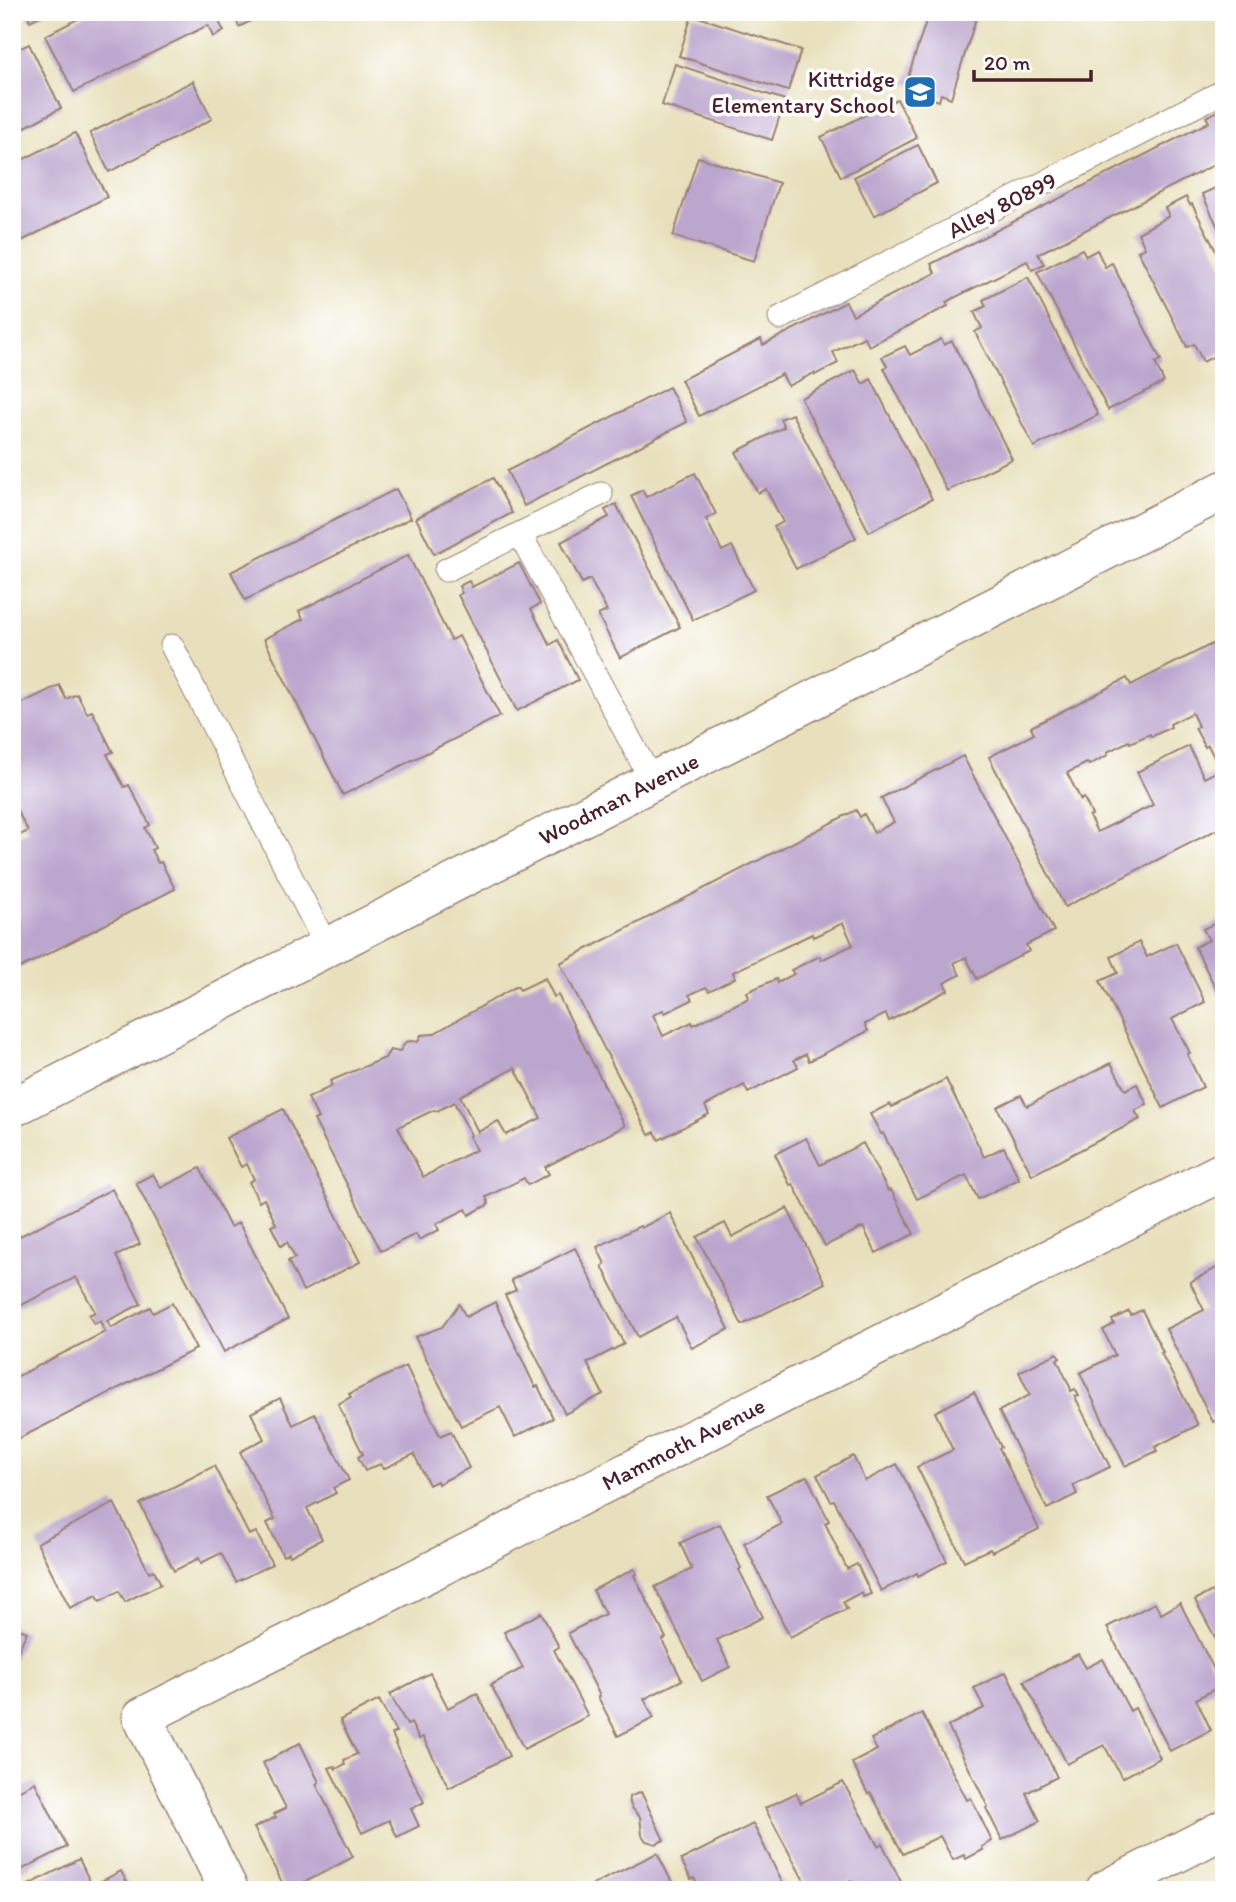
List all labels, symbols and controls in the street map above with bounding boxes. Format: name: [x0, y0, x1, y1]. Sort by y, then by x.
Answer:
scale bar: [974, 38, 1091, 82]
text: 20 m: [984, 50, 1031, 75]
place label: Kittridge Elementary School: [712, 65, 895, 119]
school or university icon: Kittridge Elementary School: [901, 73, 939, 111]
street label: Alley 80899: [943, 166, 1061, 244]
street label: Woodman Avenue: [534, 746, 703, 851]
street label: Mammoth Avenue: [597, 1391, 770, 1497]

